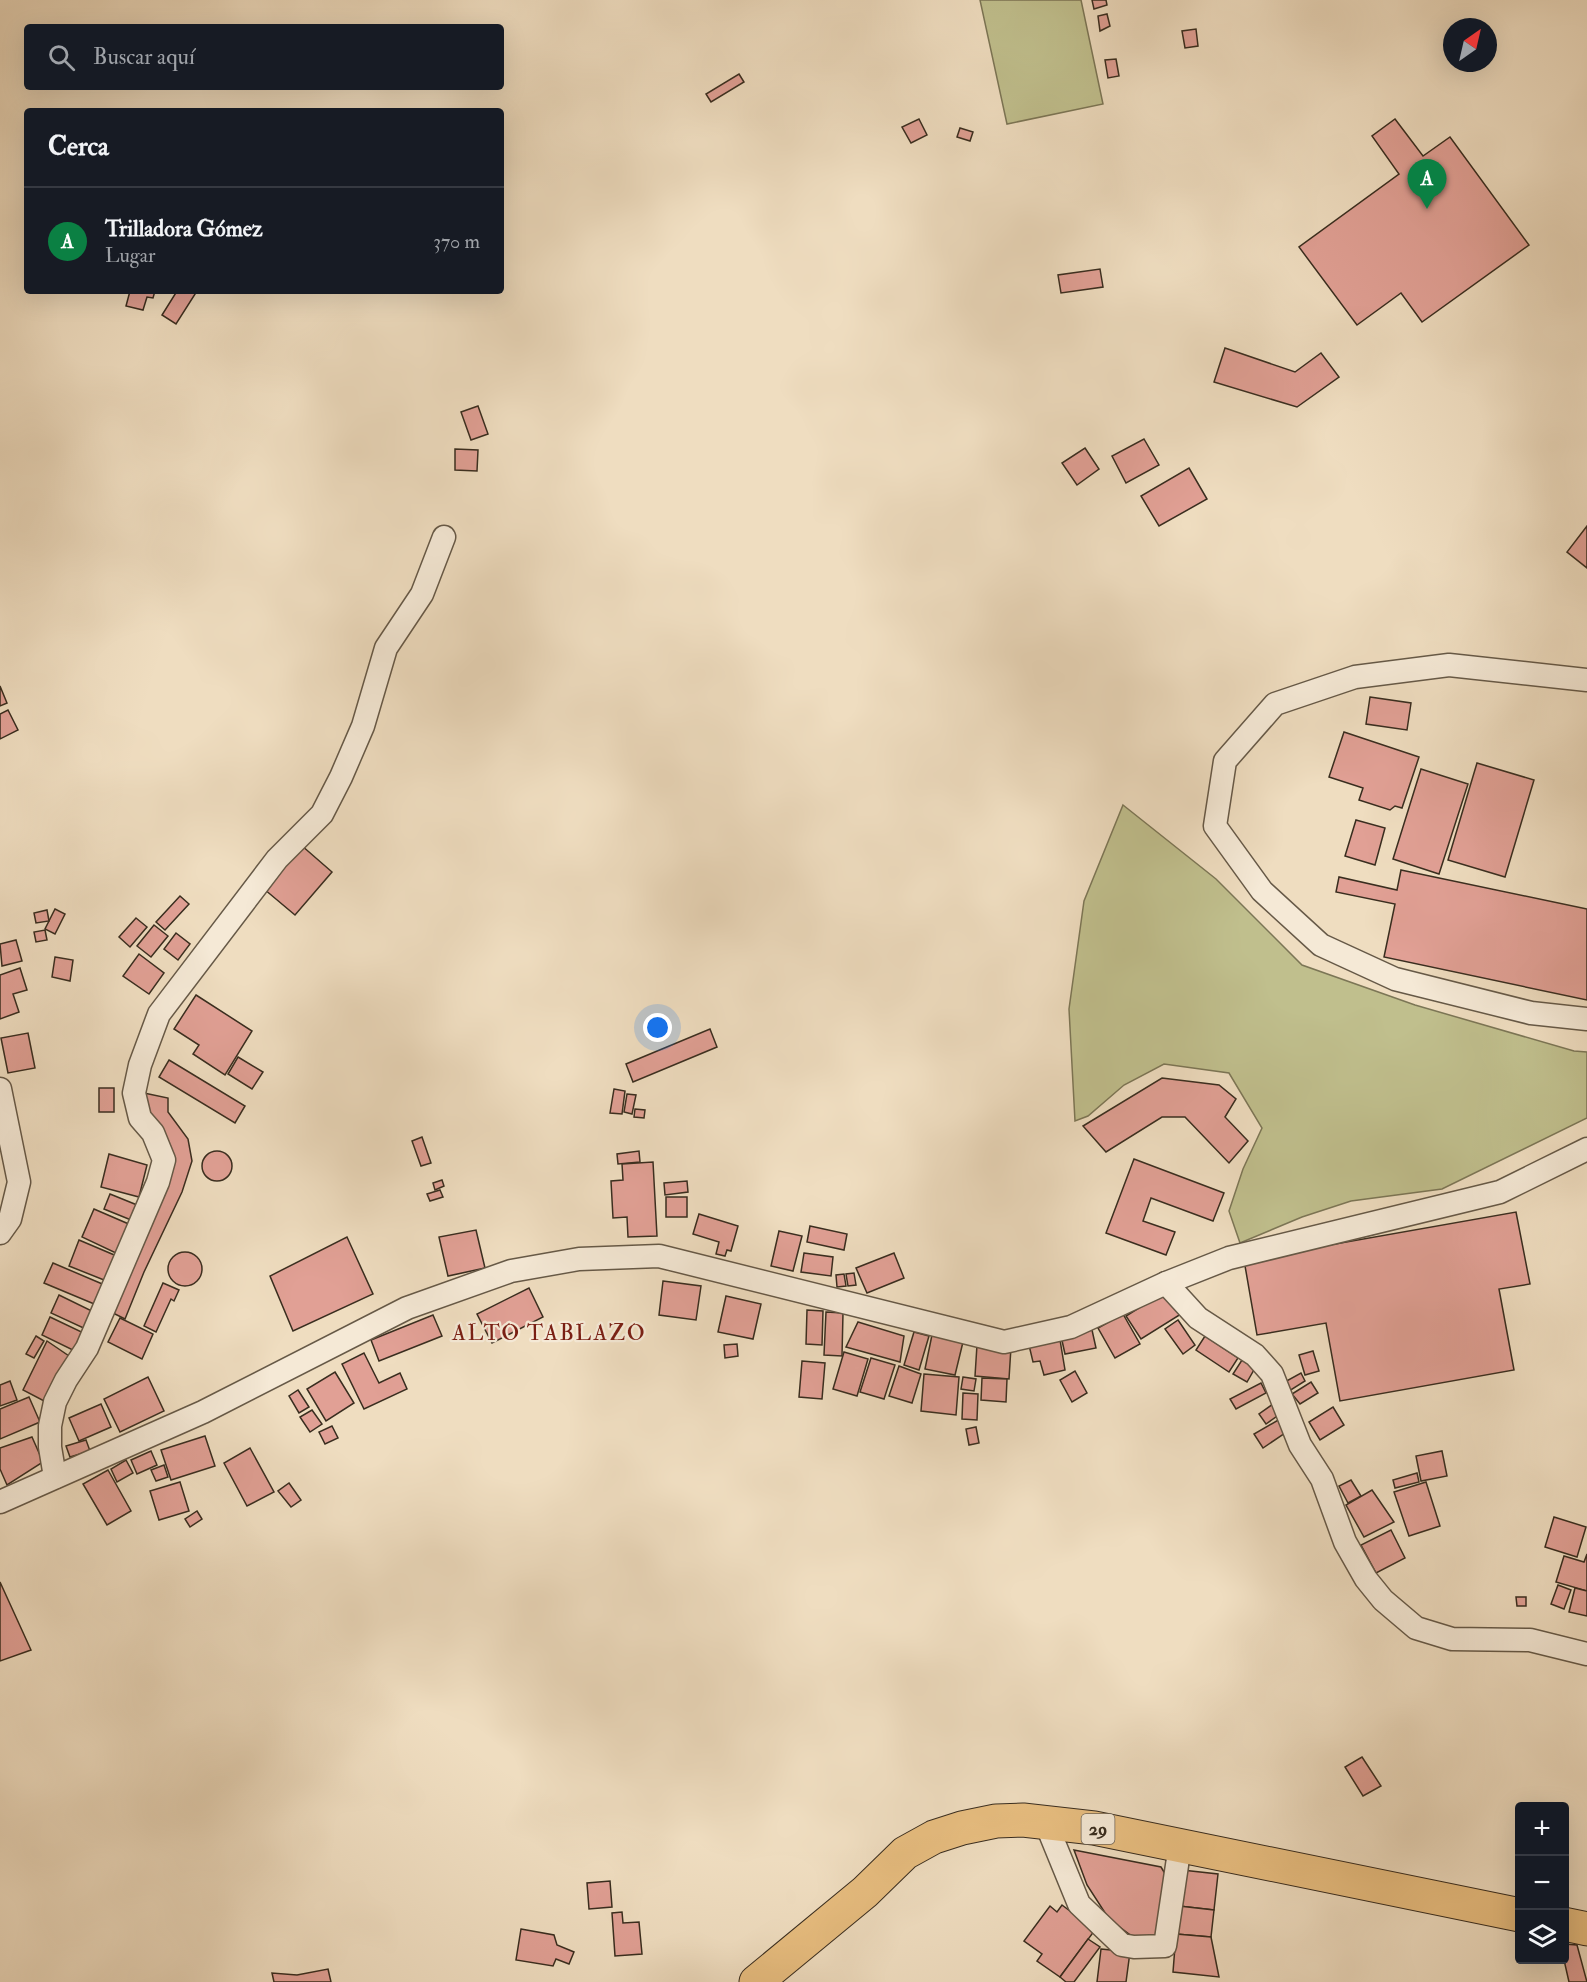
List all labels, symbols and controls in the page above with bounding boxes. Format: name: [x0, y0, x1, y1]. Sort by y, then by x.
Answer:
north arrow: [1443, 18, 1497, 72]
search box: [24, 24, 504, 90]
icon: search: [45, 41, 78, 74]
text: Buscar aquí: [93, 43, 195, 71]
text: Cerca: [48, 131, 109, 163]
pin: A: [1408, 160, 1446, 209]
text: Trilladora Gómez: [105, 215, 263, 243]
text: A: [61, 229, 74, 254]
text: 370 m: [433, 229, 480, 254]
text: Lugar: [105, 243, 155, 268]
your location: [643, 1013, 672, 1042]
district label: ALTO TABLAZO: [451, 1319, 646, 1347]
map controls: [1515, 1802, 1569, 1964]
button: +: [1515, 1802, 1569, 1856]
road number: 29: [1082, 1814, 1114, 1844]
button: −: [1515, 1856, 1569, 1910]
button: layers: [1515, 1910, 1569, 1964]

